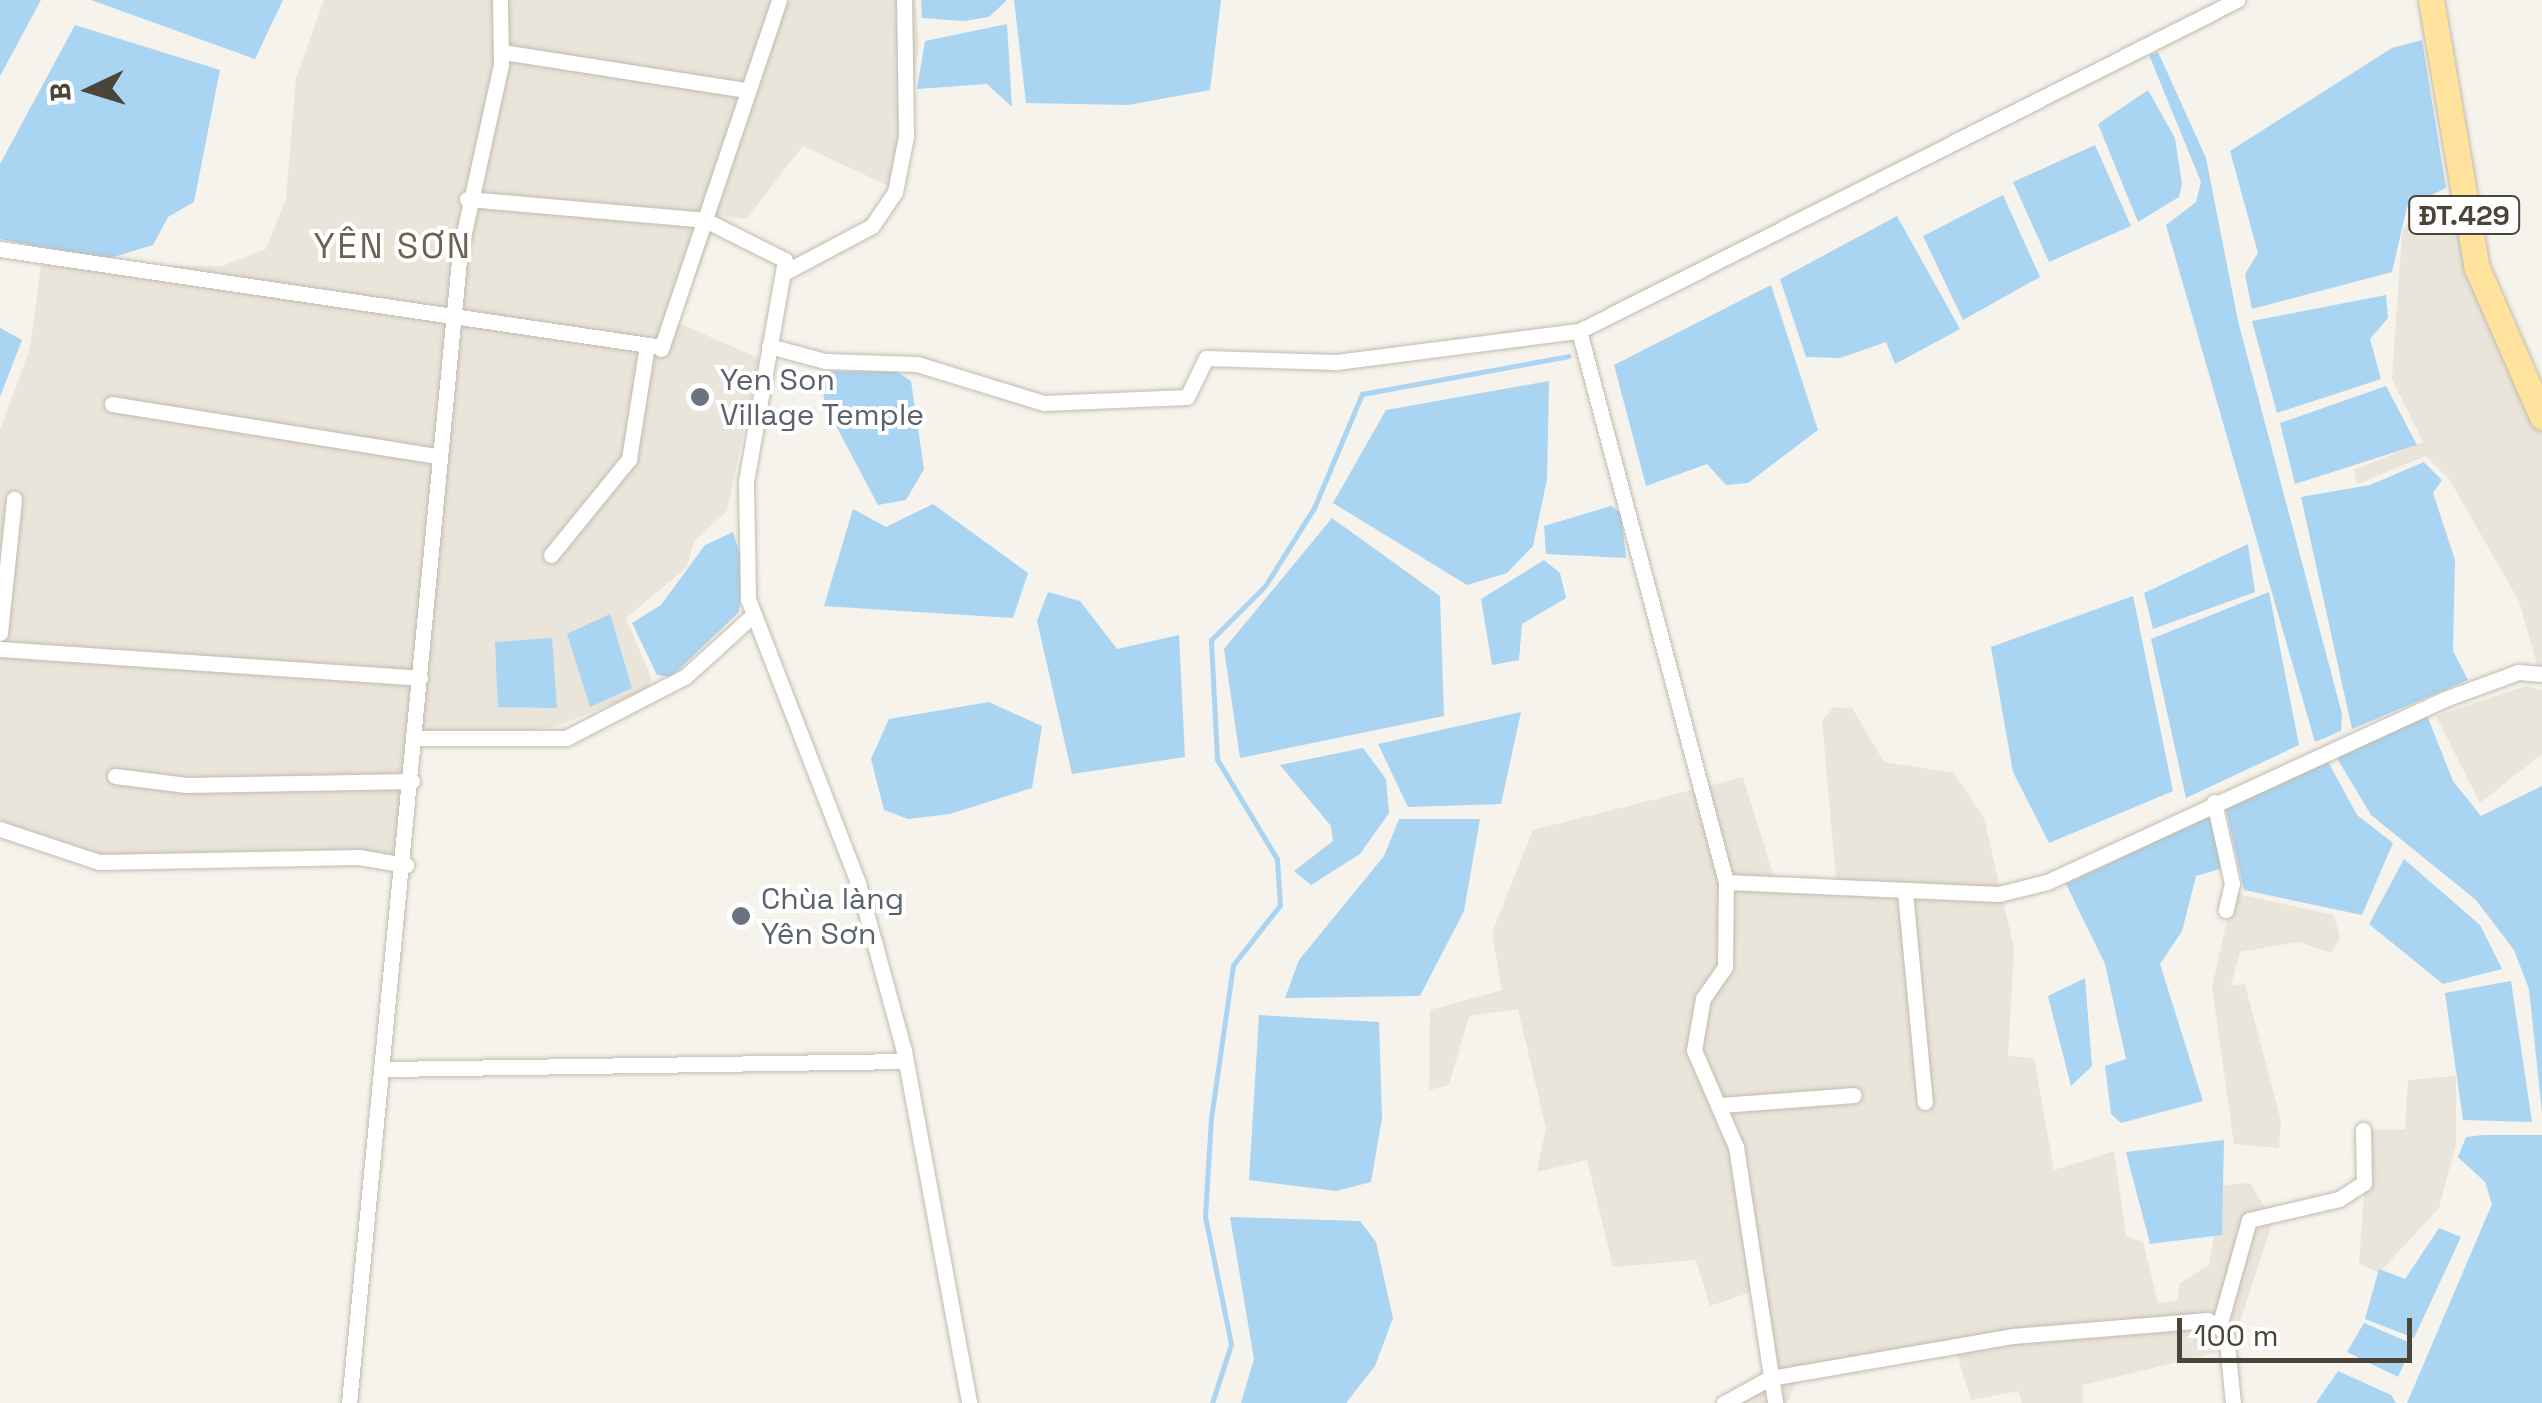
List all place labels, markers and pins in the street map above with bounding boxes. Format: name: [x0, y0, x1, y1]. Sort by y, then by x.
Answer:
place label: Yen Son Village Temple: [720, 362, 925, 432]
marker: Yen Son Village Temple: [689, 386, 711, 408]
place label: Chùa làng Yên Sơn: [761, 881, 904, 952]
marker: Chùa làng Yên Sơn: [730, 905, 752, 927]

